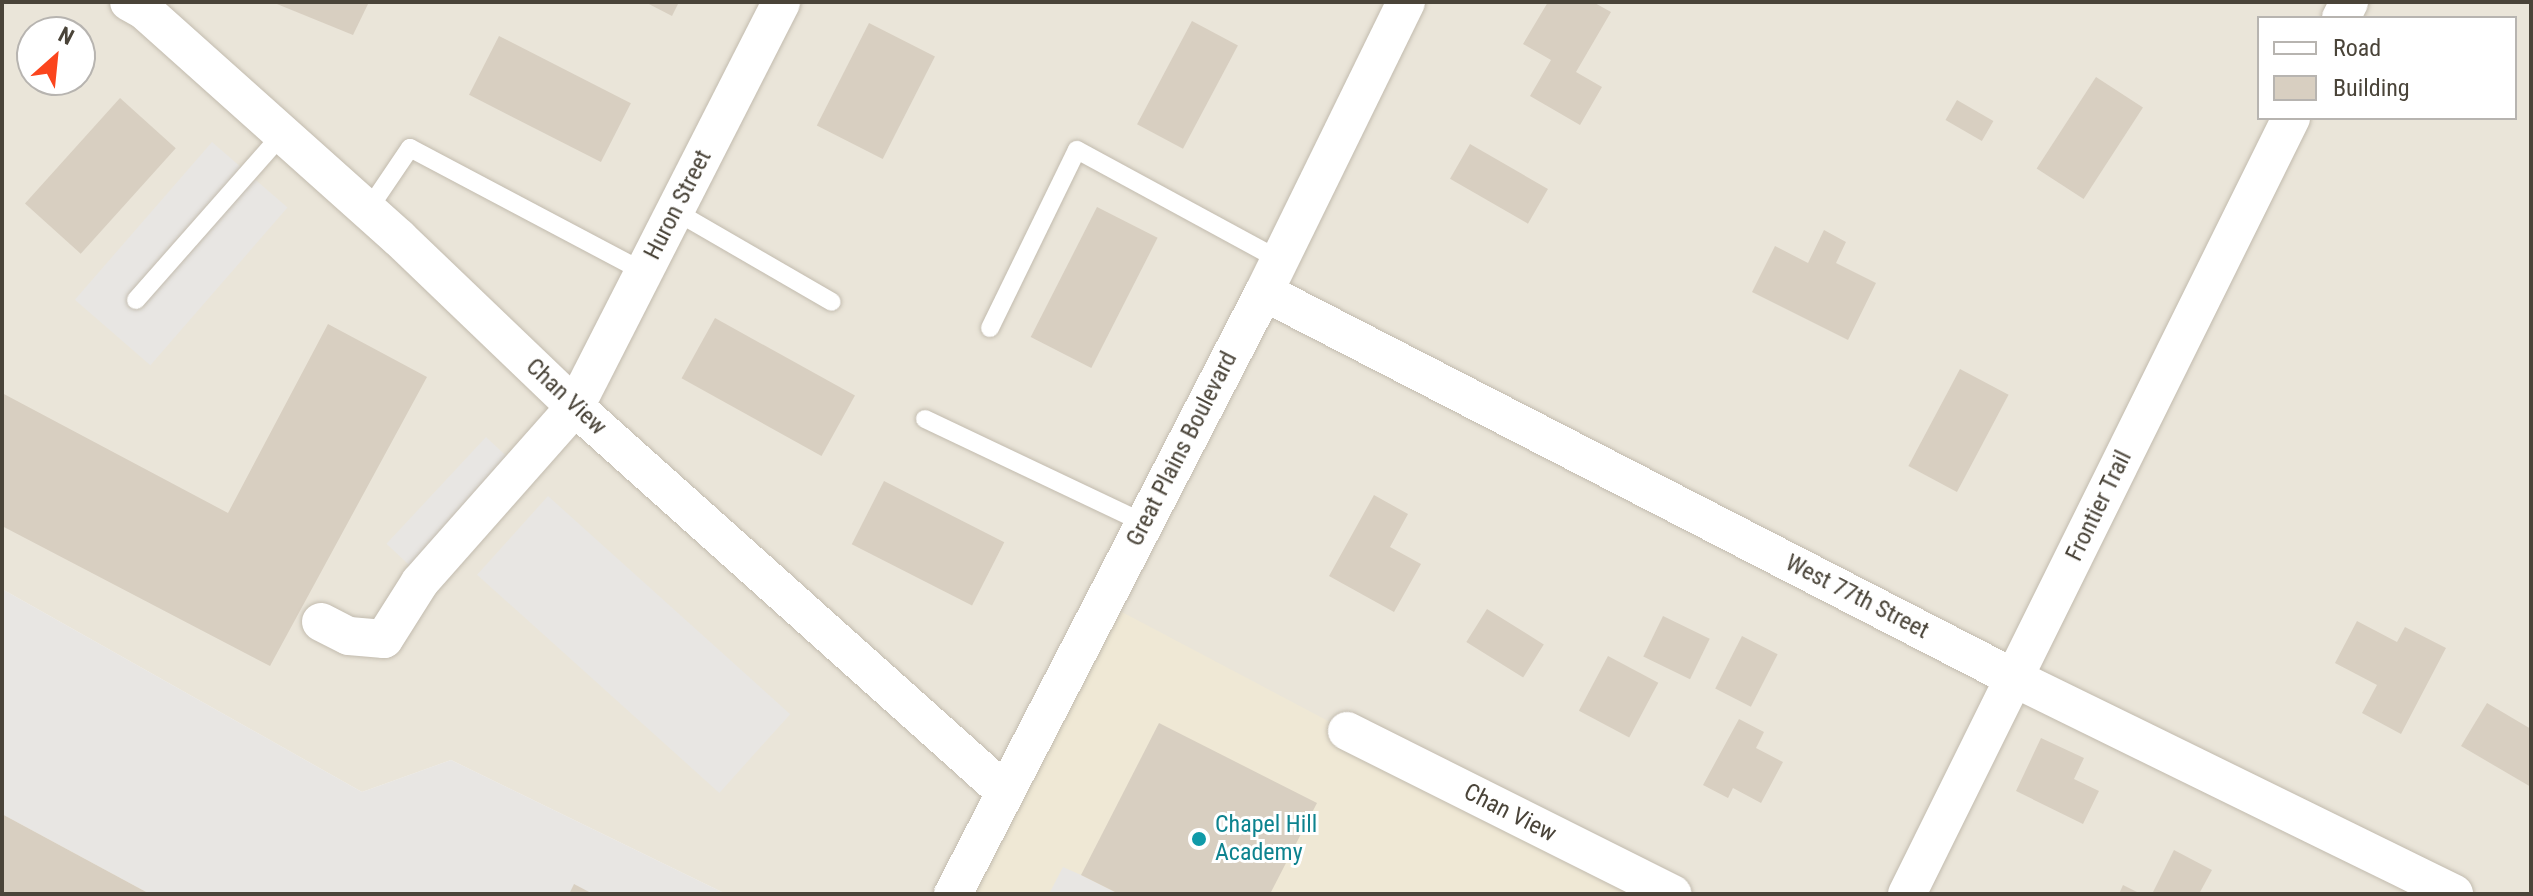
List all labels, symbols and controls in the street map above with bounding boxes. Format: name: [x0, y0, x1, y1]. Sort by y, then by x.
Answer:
north arrow: [16, 16, 96, 96]
legend: [2257, 16, 2517, 120]
text: N: [55, 22, 78, 50]
text: Road: [2333, 34, 2381, 62]
text: Building: [2333, 74, 2410, 102]
street label: Huron Street: [638, 145, 718, 265]
street label: Great Plains Boulevard: [1120, 347, 1244, 551]
street label: Chan View: [520, 352, 612, 442]
street label: Frontier Trail: [2060, 446, 2138, 566]
street label: West 77th Street: [1781, 549, 1933, 645]
street label: Chan View: [1459, 778, 1561, 848]
place label: Chapel Hill Academy: [1215, 811, 1317, 867]
marker: Chapel Hill Academy: [1190, 830, 1208, 848]

